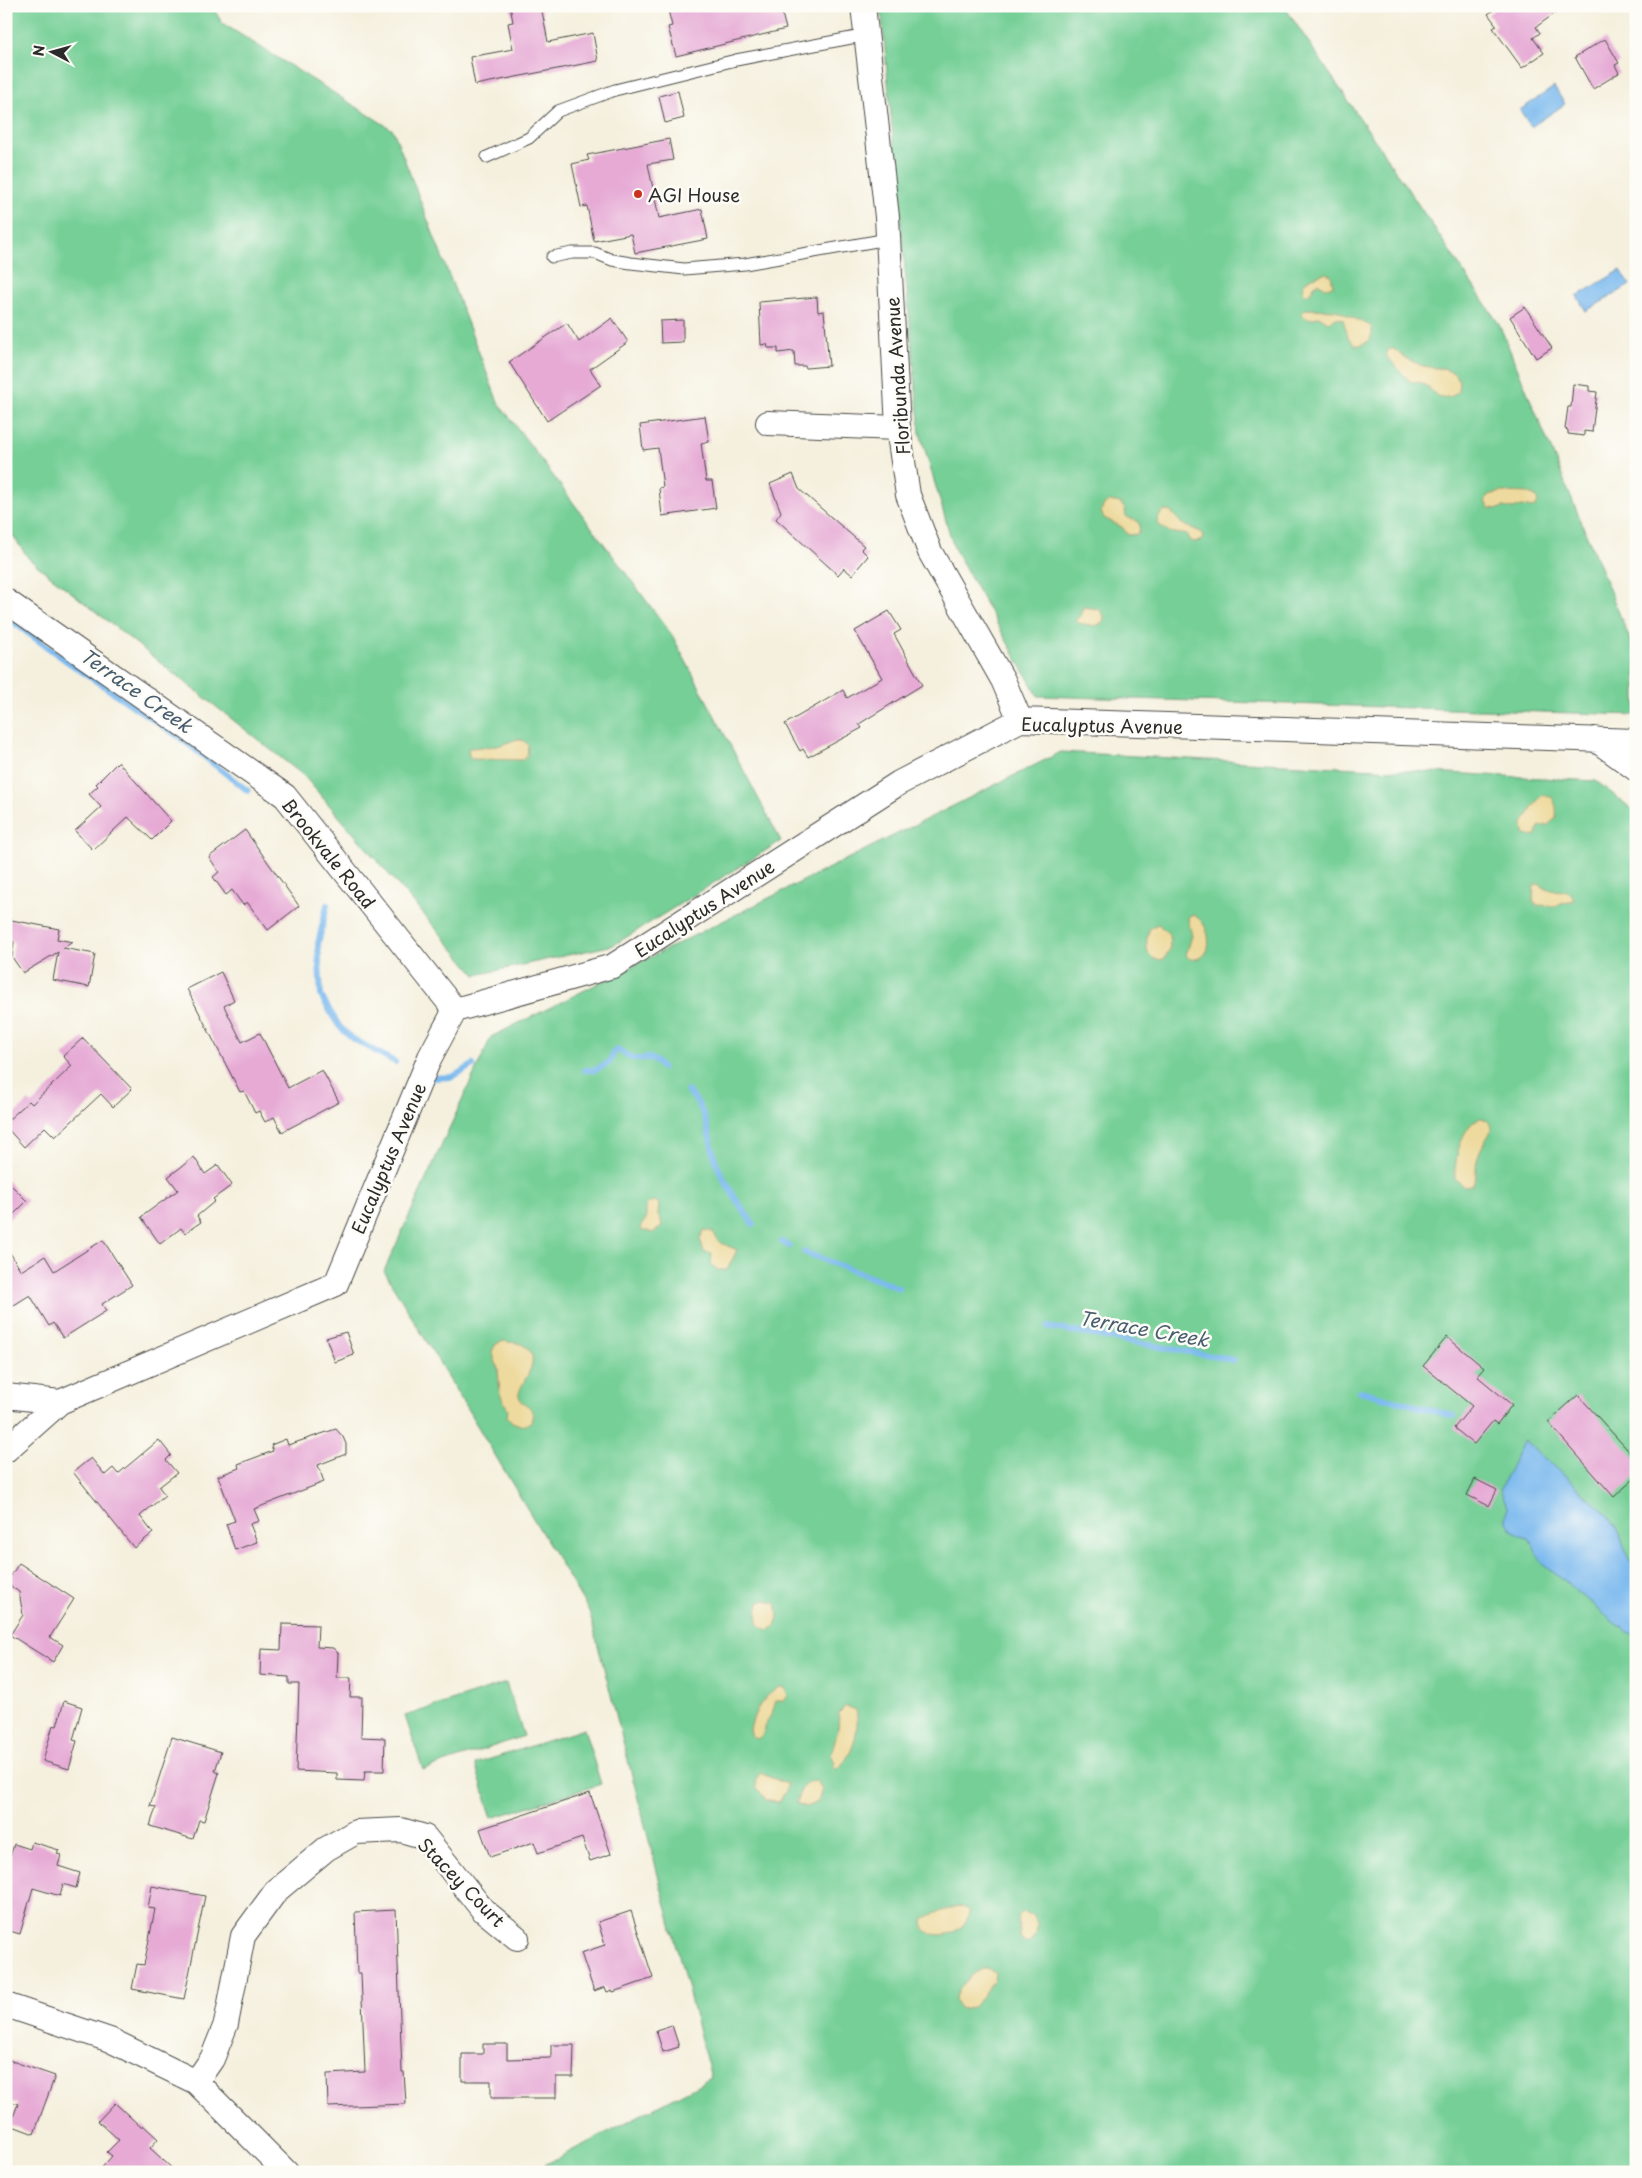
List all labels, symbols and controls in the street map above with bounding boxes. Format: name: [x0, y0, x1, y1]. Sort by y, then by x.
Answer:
north arrow: [28, 28, 78, 78]
text: N: [28, 44, 50, 57]
place label: AGI House: [648, 181, 740, 208]
marker: AGI House: [632, 188, 644, 200]
street label: Floribunda Avenue: [878, 296, 916, 456]
water label: Terrace Creek: [75, 641, 200, 740]
street label: Eucalyptus Avenue: [1021, 710, 1183, 740]
street label: Brookvale Road: [276, 792, 382, 914]
street label: Eucalyptus Avenue: [629, 852, 779, 963]
street label: Eucalyptus Avenue: [344, 1078, 432, 1238]
water label: Terrace Creek: [1077, 1303, 1212, 1353]
street label: Stacey Court: [412, 1831, 512, 1933]

